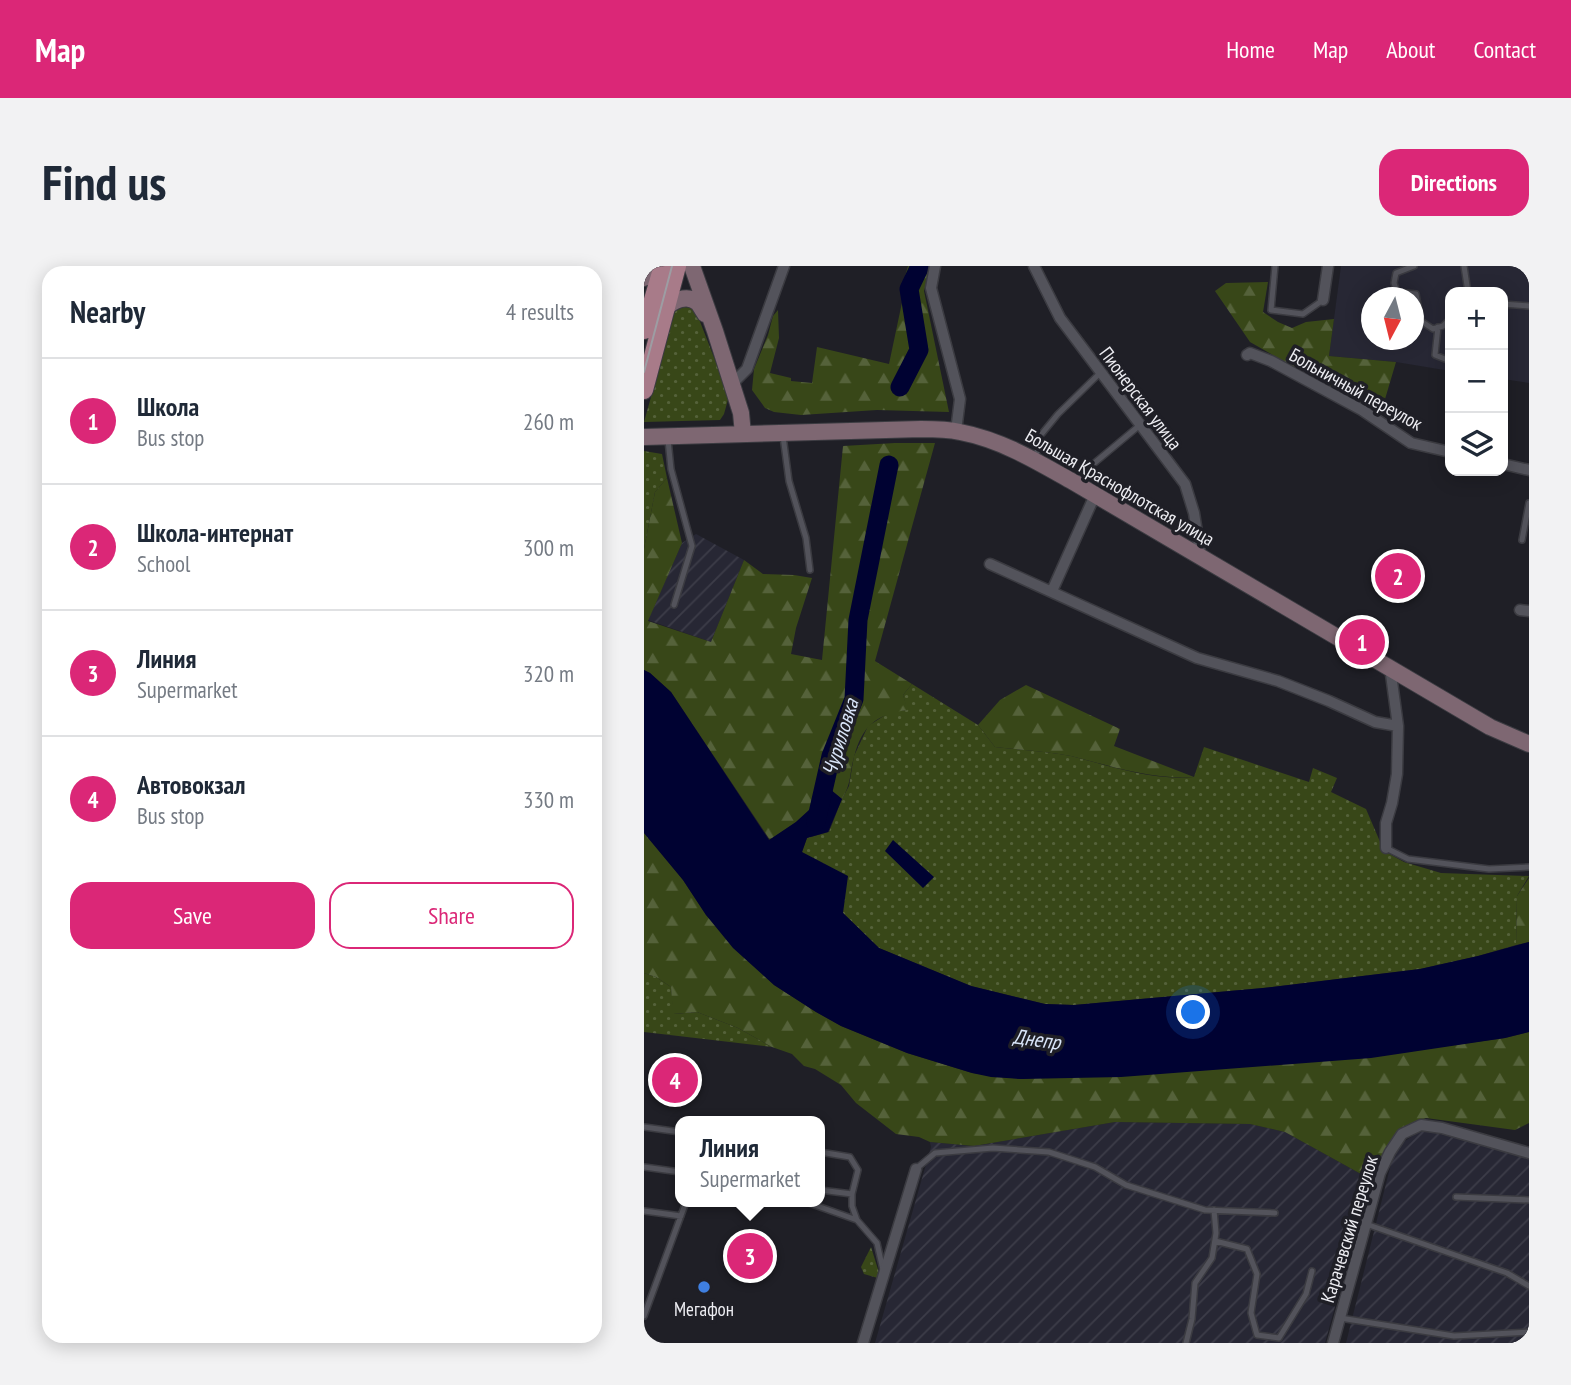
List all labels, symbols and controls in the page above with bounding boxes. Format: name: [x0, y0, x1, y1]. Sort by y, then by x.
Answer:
text: Map: [35, 28, 85, 71]
text: Home: [1226, 34, 1275, 65]
text: Map: [1313, 34, 1348, 65]
text: About: [1386, 34, 1435, 65]
text: Contact: [1473, 34, 1536, 65]
button: Directions: [1379, 149, 1529, 216]
text: Find us: [42, 150, 166, 214]
north arrow: [1361, 287, 1424, 350]
map controls: [1445, 287, 1508, 476]
button: +: [1445, 287, 1508, 350]
text: Nearby: [70, 292, 145, 331]
text: 4 results: [506, 297, 574, 326]
street label: Пионерская улица: [1094, 342, 1188, 454]
street label: Больничный переулок: [1285, 342, 1427, 436]
button: −: [1445, 350, 1508, 413]
text: Школа: [137, 390, 199, 423]
text: 1: [88, 407, 99, 436]
text: 260 m: [523, 407, 574, 436]
button: layers: [1445, 413, 1508, 476]
text: Bus stop: [137, 423, 204, 452]
street label: Большая Краснофлотская улица: [1021, 423, 1219, 551]
text: Школа-интернат: [137, 516, 293, 549]
text: 2: [88, 533, 99, 562]
text: 300 m: [523, 533, 574, 562]
text: School: [137, 549, 190, 578]
pin: 2: [1375, 550, 1421, 602]
pin: 1: [1339, 616, 1385, 668]
text: Линия: [137, 642, 196, 675]
text: 3: [88, 659, 99, 688]
text: 320 m: [523, 659, 574, 688]
text: Supermarket: [137, 675, 238, 704]
water label: Чуриловка: [816, 694, 865, 779]
text: Автовокзал: [137, 768, 246, 801]
text: 4: [88, 785, 99, 814]
text: 330 m: [523, 785, 574, 814]
text: Bus stop: [137, 801, 204, 830]
button: Save: [70, 882, 315, 949]
button: Share: [329, 882, 574, 949]
your location: [1176, 995, 1210, 1029]
water label: Днепр: [1011, 1022, 1064, 1056]
pin: 4: [652, 1054, 698, 1106]
popup: [675, 1116, 825, 1207]
text: Линия: [700, 1131, 759, 1164]
street label: Карачевский переулок: [1315, 1152, 1383, 1306]
text: Supermarket: [700, 1164, 800, 1193]
pin: 3: [727, 1230, 773, 1282]
marker: Мегафон: [696, 1279, 712, 1295]
place label: Мегафон: [674, 1297, 734, 1321]

